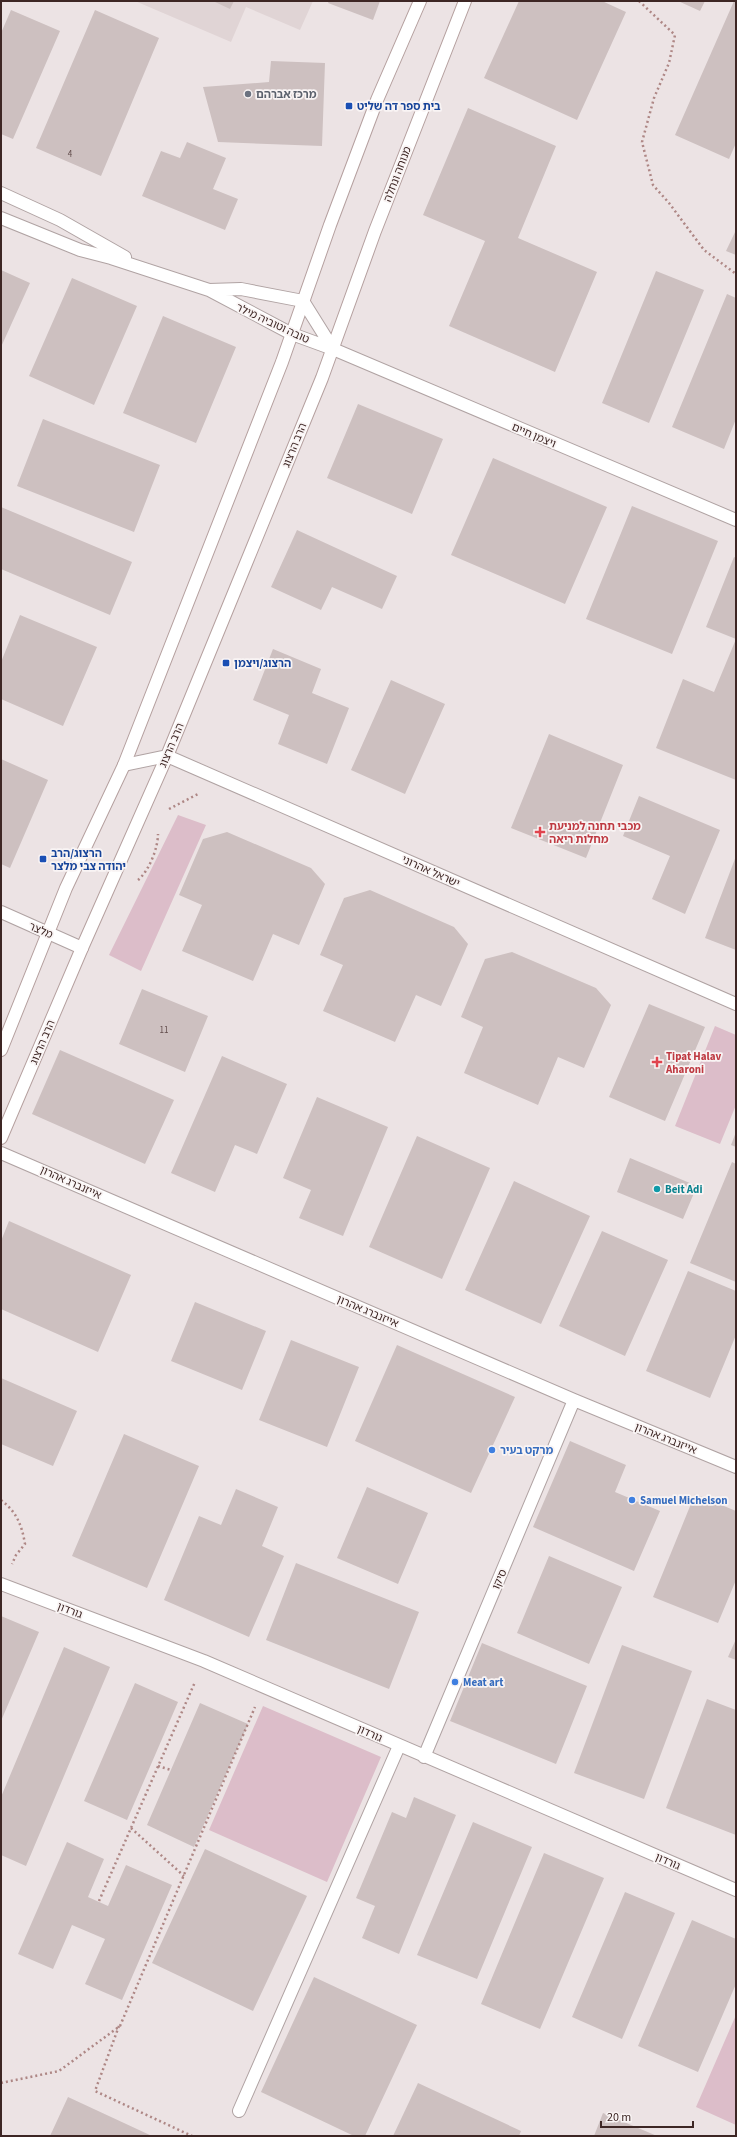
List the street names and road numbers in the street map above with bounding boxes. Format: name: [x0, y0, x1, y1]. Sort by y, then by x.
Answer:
street label: מנוחה ונחלה: [380, 144, 415, 204]
street label: טובה וטוביה מילר: [234, 300, 312, 347]
street label: ויצמן חיים: [509, 419, 558, 451]
street label: הרב הרצוג: [279, 421, 310, 470]
street label: הרב הרצוג: [155, 721, 188, 770]
street label: ישראל אהרוני: [399, 852, 462, 891]
street label: מלצר: [26, 919, 55, 942]
street label: הרב הרצוג: [26, 1018, 59, 1067]
street label: אייזנברג אהרון: [38, 1162, 104, 1203]
street label: אייזנברג אהרון: [335, 1292, 401, 1331]
street label: אייזנברג אהרון: [633, 1419, 699, 1458]
street label: סיקו: [489, 1567, 510, 1592]
street label: גורדון: [55, 1599, 85, 1622]
street label: גורדון: [355, 1721, 385, 1746]
street label: גורדון: [653, 1849, 683, 1873]

